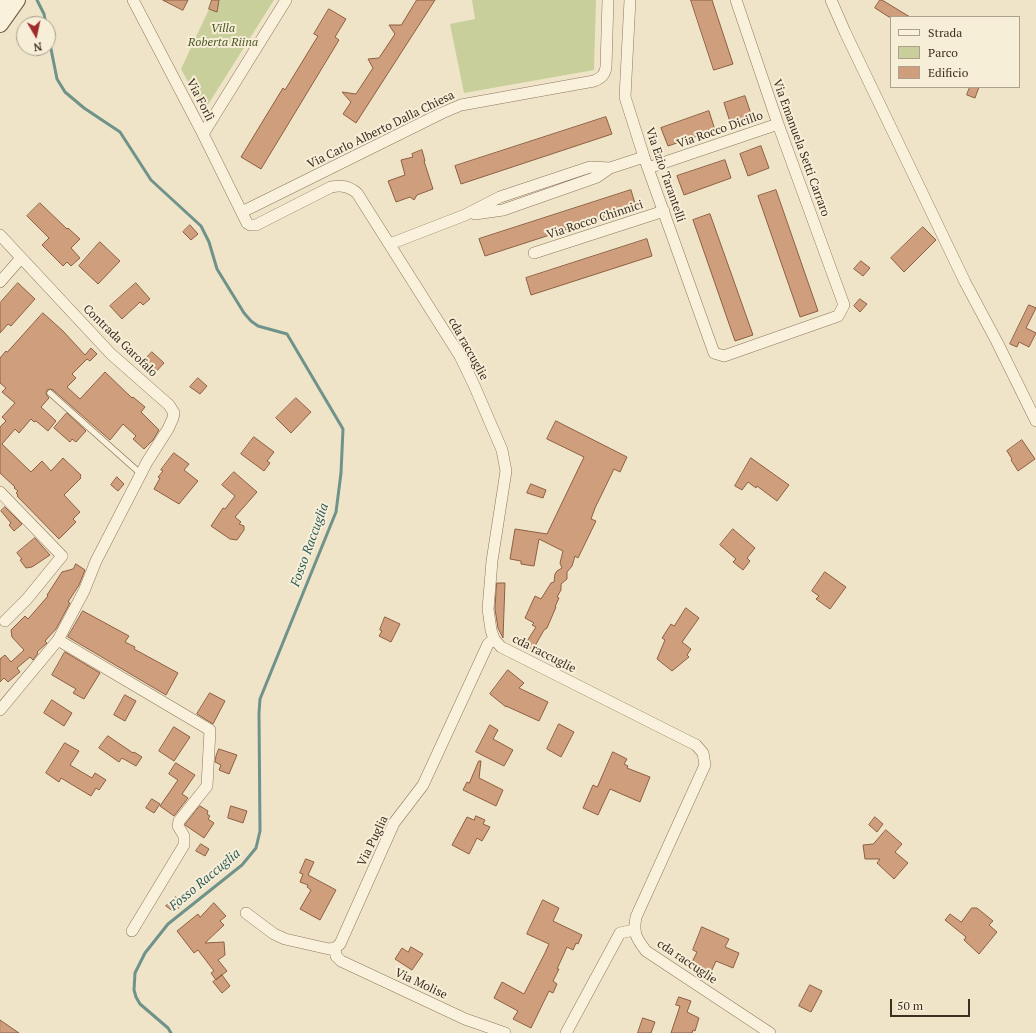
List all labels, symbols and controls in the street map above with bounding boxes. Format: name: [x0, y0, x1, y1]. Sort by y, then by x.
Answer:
north arrow: [16, 16, 56, 56]
legend: [890, 16, 1020, 88]
park label: Villa Roberta Riina: [188, 22, 258, 50]
text: Strada: [928, 25, 962, 40]
text: N: [33, 39, 43, 54]
text: Parco: [928, 45, 958, 60]
text: Edificio: [928, 65, 968, 80]
street label: Via Forlì: [183, 76, 217, 124]
street label: Via Emanuela Setti Carraro: [769, 77, 833, 219]
street label: Via Carlo Alberto Dalla Chiesa: [305, 88, 457, 172]
street label: Via Rocco Dicillo: [675, 108, 765, 152]
street label: Via Ezio Tarantelli: [642, 126, 688, 224]
street label: Via Rocco Chinnici: [545, 198, 645, 242]
street label: Contrada Garofalo: [80, 302, 160, 380]
street label: cda raccuglie: [445, 315, 491, 383]
water label: Fosso Raccuglia: [288, 501, 332, 589]
street label: cda raccuglie: [510, 632, 578, 676]
street label: Via Puglia: [355, 813, 391, 869]
water label: Fosso Raccuglia: [166, 846, 244, 914]
street label: cda raccuglie: [654, 937, 720, 987]
street label: Via Molise: [392, 966, 450, 1002]
scale bar: [892, 991, 972, 1017]
text: 50 m: [897, 998, 923, 1013]

